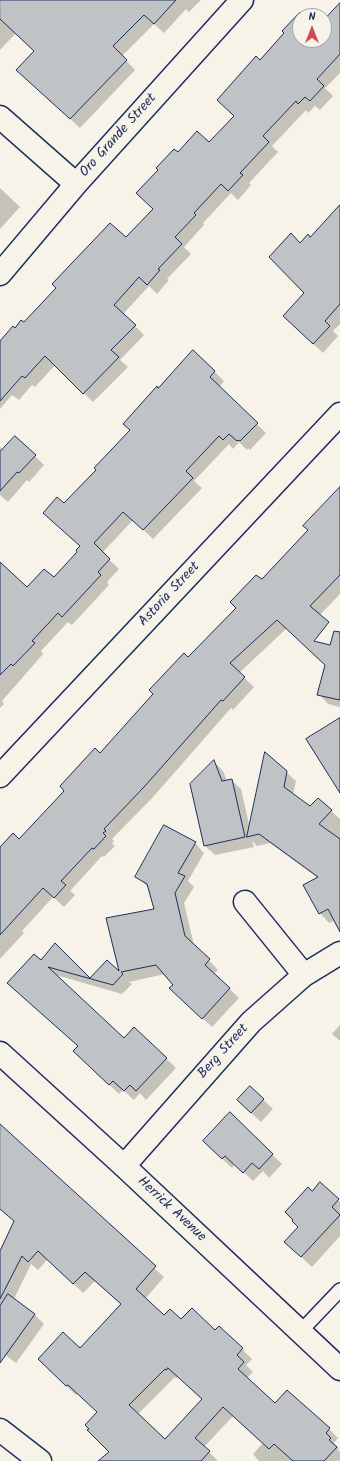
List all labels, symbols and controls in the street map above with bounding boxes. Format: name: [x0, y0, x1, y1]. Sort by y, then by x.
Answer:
north arrow: [292, 8, 332, 48]
text: N: [309, 8, 315, 26]
street label: Oro Grande Street: [77, 91, 161, 181]
street label: Astoria Street: [136, 559, 204, 631]
street label: Berg Street: [195, 1021, 253, 1083]
street label: Herrick Avenue: [133, 1174, 209, 1246]

